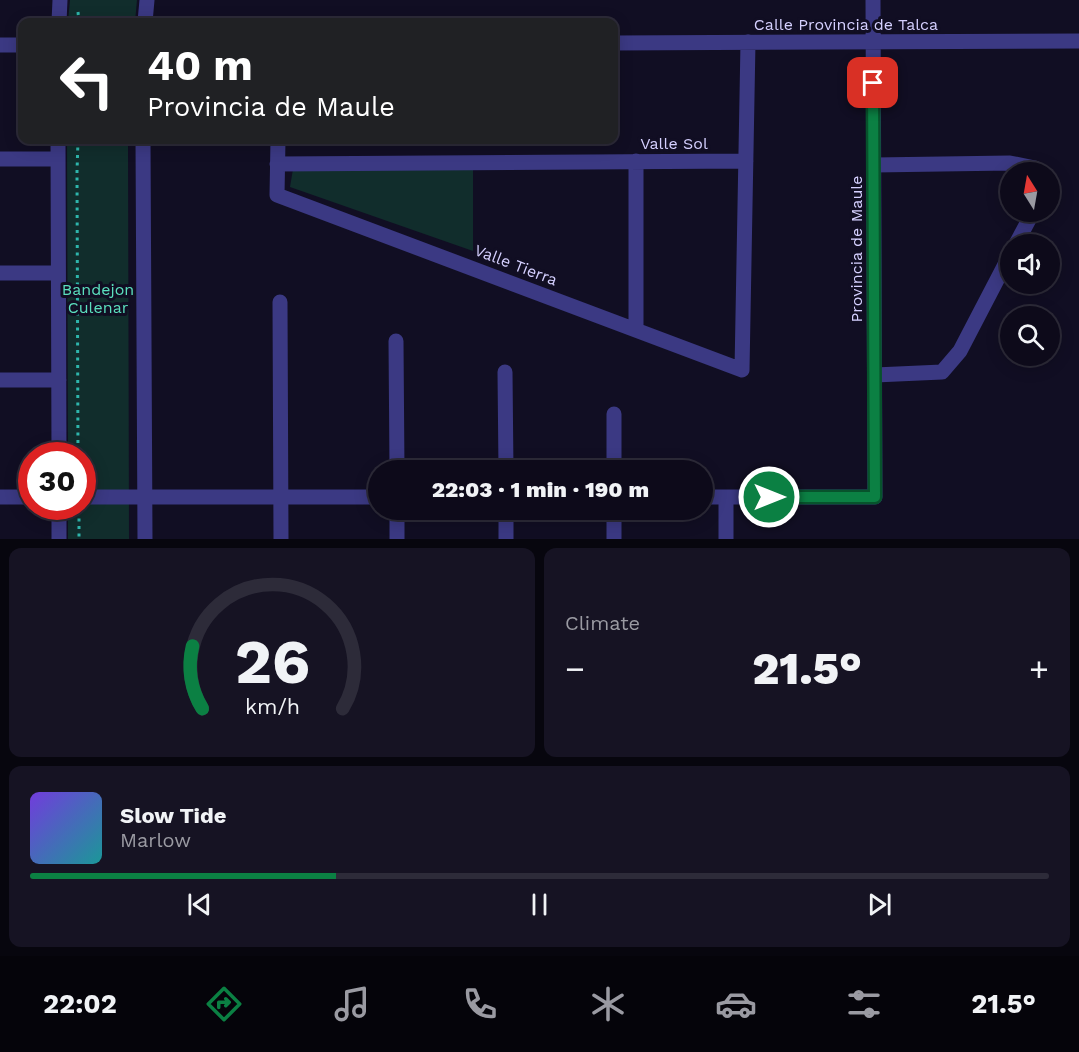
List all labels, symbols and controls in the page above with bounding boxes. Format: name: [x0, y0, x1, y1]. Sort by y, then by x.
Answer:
street label: Calle Provincia de Talca: [754, 15, 938, 34]
text: 40 m: [147, 41, 253, 90]
icon: left: [48, 42, 126, 120]
pin: [847, 57, 898, 108]
icon: arrive: [856, 66, 889, 99]
text: Provincia de Maule: [147, 91, 395, 123]
street label: Valle Sol: [640, 134, 708, 153]
north arrow: [1000, 162, 1060, 222]
map controls: [1000, 162, 1060, 366]
street label: Provincia de Maule: [847, 176, 866, 322]
button: sound: [1000, 234, 1060, 294]
street label: Valle Tierra: [472, 240, 560, 290]
park label: Bandejon Culenar: [62, 280, 134, 317]
button: search: [1000, 306, 1060, 366]
speed limit sign: 30: [18, 442, 96, 520]
position arrow: [737, 465, 801, 529]
text: 22:03 · 1 min · 190 m: [432, 477, 649, 502]
text: Climate: [565, 611, 640, 635]
text: 26: [234, 625, 310, 698]
text: 21.5°: [752, 642, 862, 695]
text: −: [565, 649, 585, 688]
text: +: [1029, 649, 1049, 688]
text: km/h: [244, 695, 300, 720]
text: Slow Tide: [120, 803, 227, 828]
text: Marlow: [120, 828, 191, 852]
icon: previous: [183, 888, 216, 921]
icon: pause: [523, 888, 556, 921]
icon: next: [863, 888, 896, 921]
icon: directions: [203, 983, 245, 1025]
icon: music: [331, 983, 373, 1025]
icon: phone: [459, 983, 501, 1025]
icon: climate: [587, 983, 629, 1025]
icon: car: [715, 983, 757, 1025]
icon: filters: [843, 983, 885, 1025]
text: 22:02: [43, 988, 117, 1020]
text: 21.5°: [971, 988, 1036, 1020]

